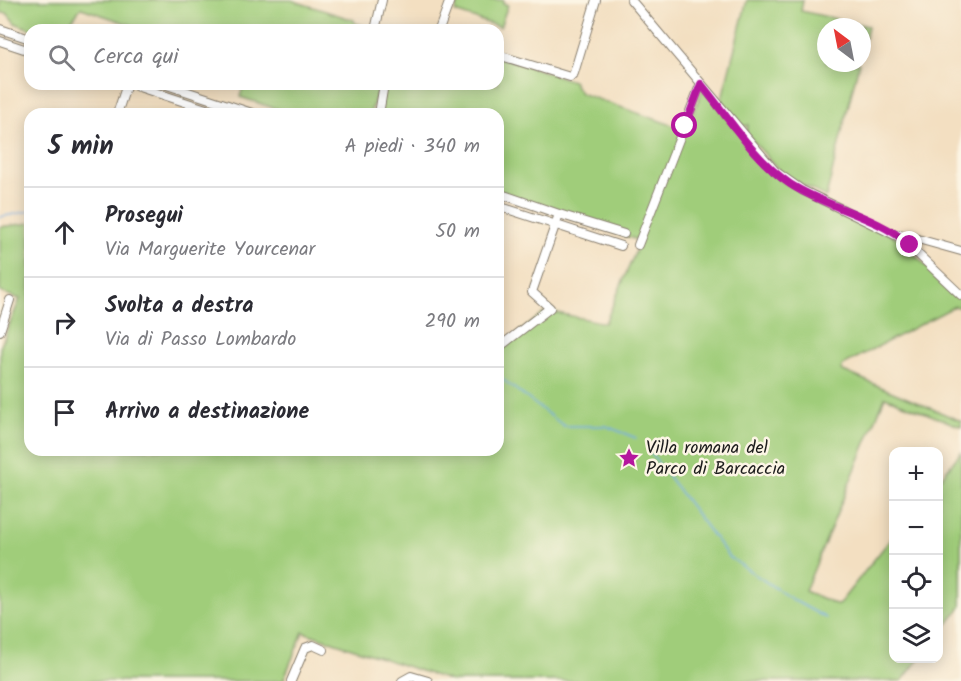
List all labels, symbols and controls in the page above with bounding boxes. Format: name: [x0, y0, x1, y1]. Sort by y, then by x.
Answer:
north arrow: [817, 18, 871, 72]
search box: [24, 24, 504, 90]
text: Cerca qui: [93, 40, 179, 75]
icon: search: [45, 41, 78, 74]
route start: [671, 112, 697, 138]
text: 5 min: [48, 126, 114, 168]
text: A piedi · 340 m: [345, 131, 480, 163]
text: Prosegui: [105, 199, 183, 234]
icon: ahead: [48, 216, 81, 249]
text: 50 m: [435, 216, 480, 248]
route end: [896, 231, 922, 257]
text: Via Marguerite Yourcenar: [105, 234, 315, 266]
text: Svolta a destra: [105, 289, 254, 324]
icon: right: [48, 306, 81, 339]
text: 290 m: [425, 306, 480, 338]
text: Via di Passo Lombardo: [105, 324, 296, 356]
text: Arrivo a destinazione: [105, 395, 309, 430]
icon: arrive: [48, 396, 81, 429]
place label: Villa romana del Parco di Barcaccia: [646, 434, 785, 484]
place icon: Villa romana del Parco di Barcaccia: [617, 446, 641, 470]
map controls: [889, 447, 943, 663]
button: +: [889, 447, 943, 501]
button: −: [889, 501, 943, 555]
button: locate: [889, 555, 943, 609]
button: layers: [889, 609, 943, 663]

